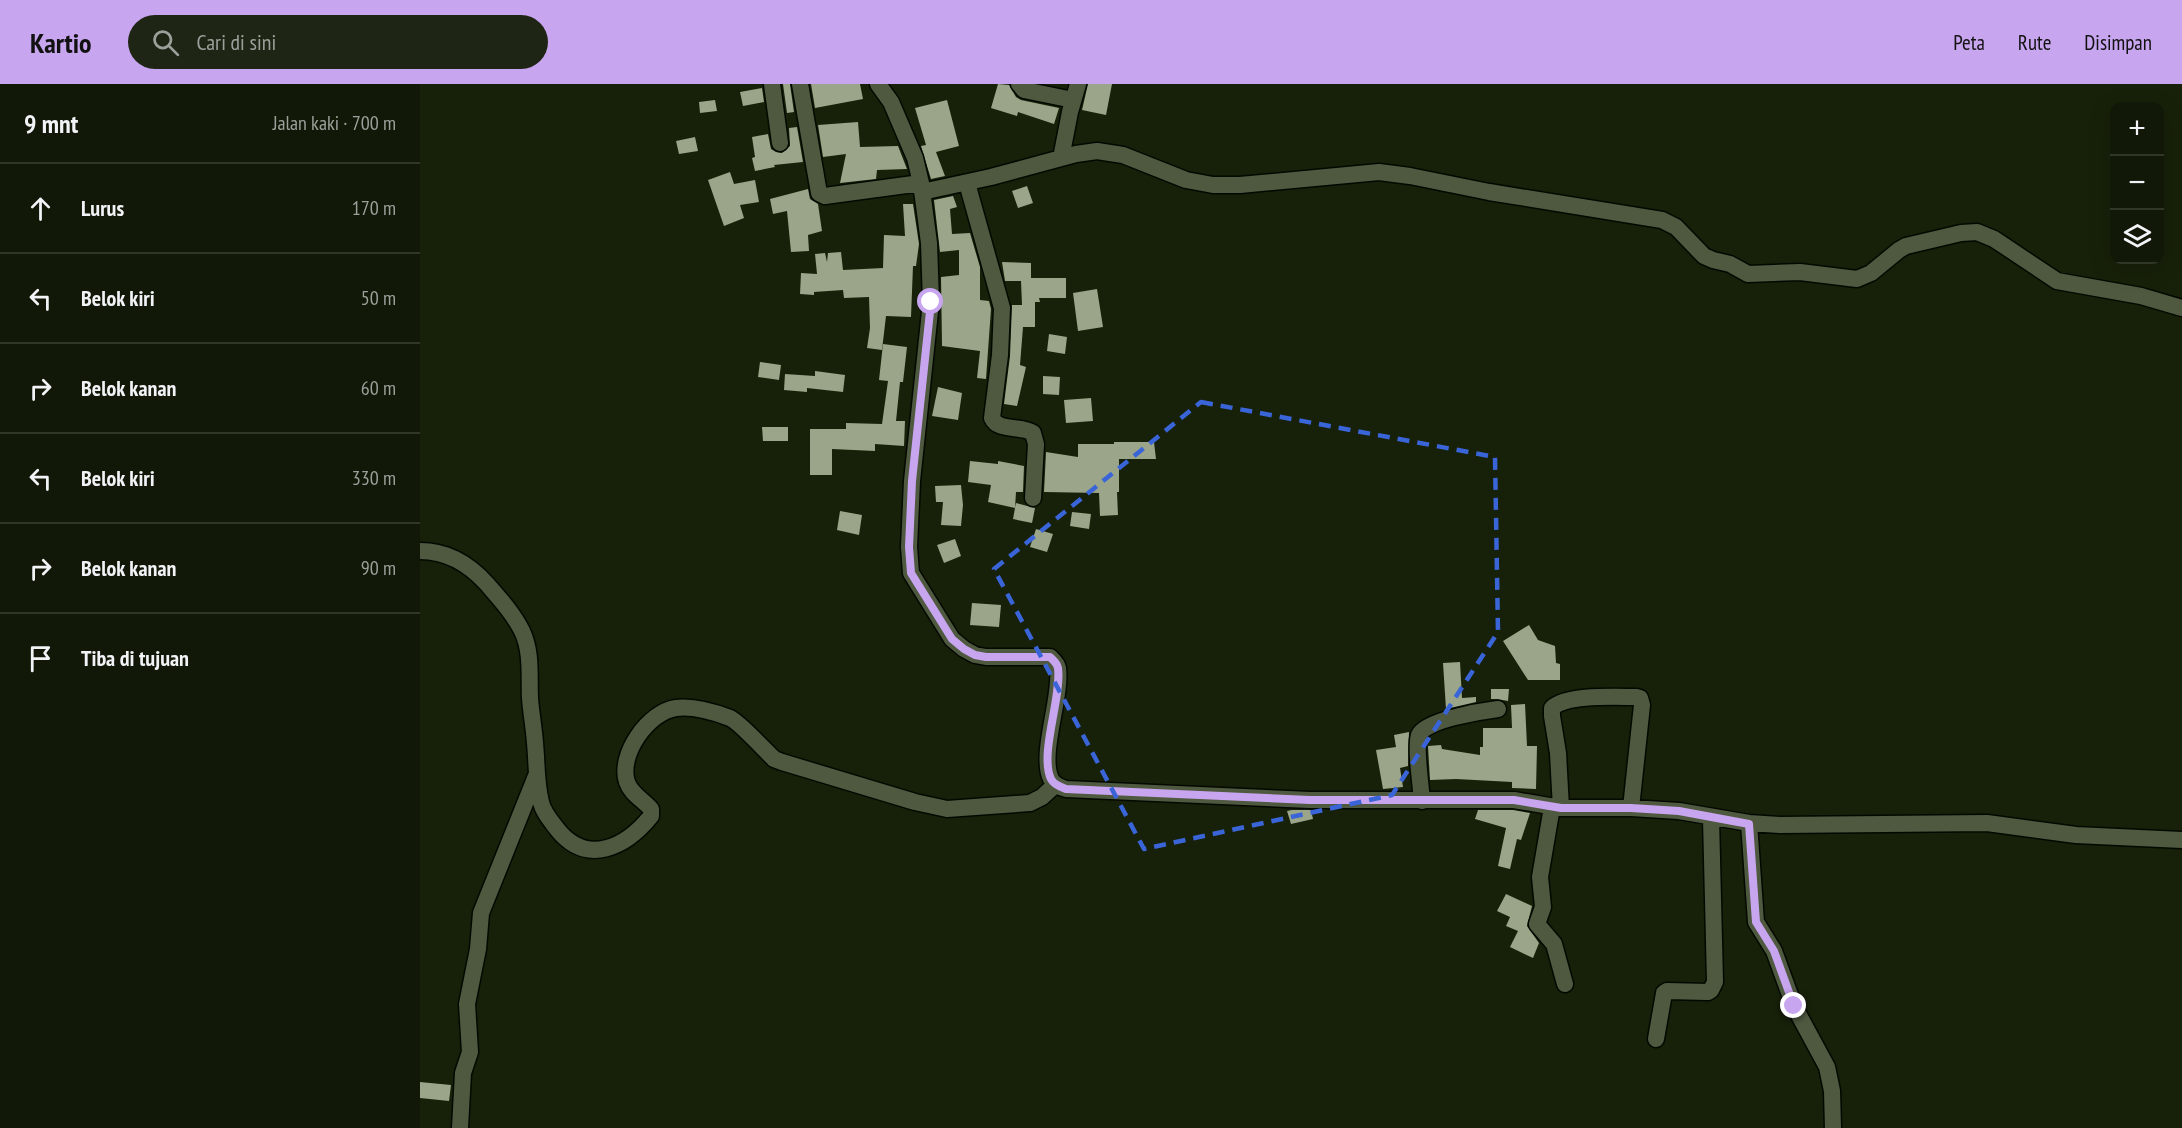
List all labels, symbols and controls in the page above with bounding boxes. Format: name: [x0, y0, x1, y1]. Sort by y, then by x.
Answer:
search box: [128, 15, 548, 69]
text: Kartio: [30, 24, 92, 61]
icon: search: [149, 26, 182, 59]
text: Cari di sini: [197, 28, 276, 56]
text: Peta: [1953, 29, 1985, 56]
text: Rute: [2018, 29, 2051, 56]
text: Disimpan: [2084, 29, 2152, 56]
map controls: [2110, 102, 2164, 264]
button: +: [2110, 102, 2164, 156]
text: 9 mnt: [24, 107, 78, 140]
text: Jalan kaki · 700 m: [273, 110, 396, 136]
button: −: [2110, 156, 2164, 210]
icon: ahead: [24, 192, 57, 225]
text: Lurus: [81, 194, 124, 222]
text: 170 m: [352, 195, 396, 221]
button: layers: [2110, 210, 2164, 264]
icon: left: [24, 282, 57, 315]
text: Belok kiri: [81, 284, 155, 312]
text: 50 m: [361, 285, 396, 311]
route start: [917, 288, 943, 314]
icon: right: [24, 372, 57, 405]
text: Belok kanan: [81, 374, 176, 402]
text: 60 m: [361, 375, 396, 401]
icon: left: [24, 462, 57, 495]
text: Belok kiri: [81, 464, 155, 492]
text: 330 m: [352, 465, 396, 491]
icon: right: [24, 552, 57, 585]
text: Belok kanan: [81, 554, 176, 582]
text: 90 m: [361, 555, 396, 581]
icon: arrive: [24, 642, 57, 675]
text: Tiba di tujuan: [81, 644, 189, 672]
route end: [1780, 992, 1806, 1018]

